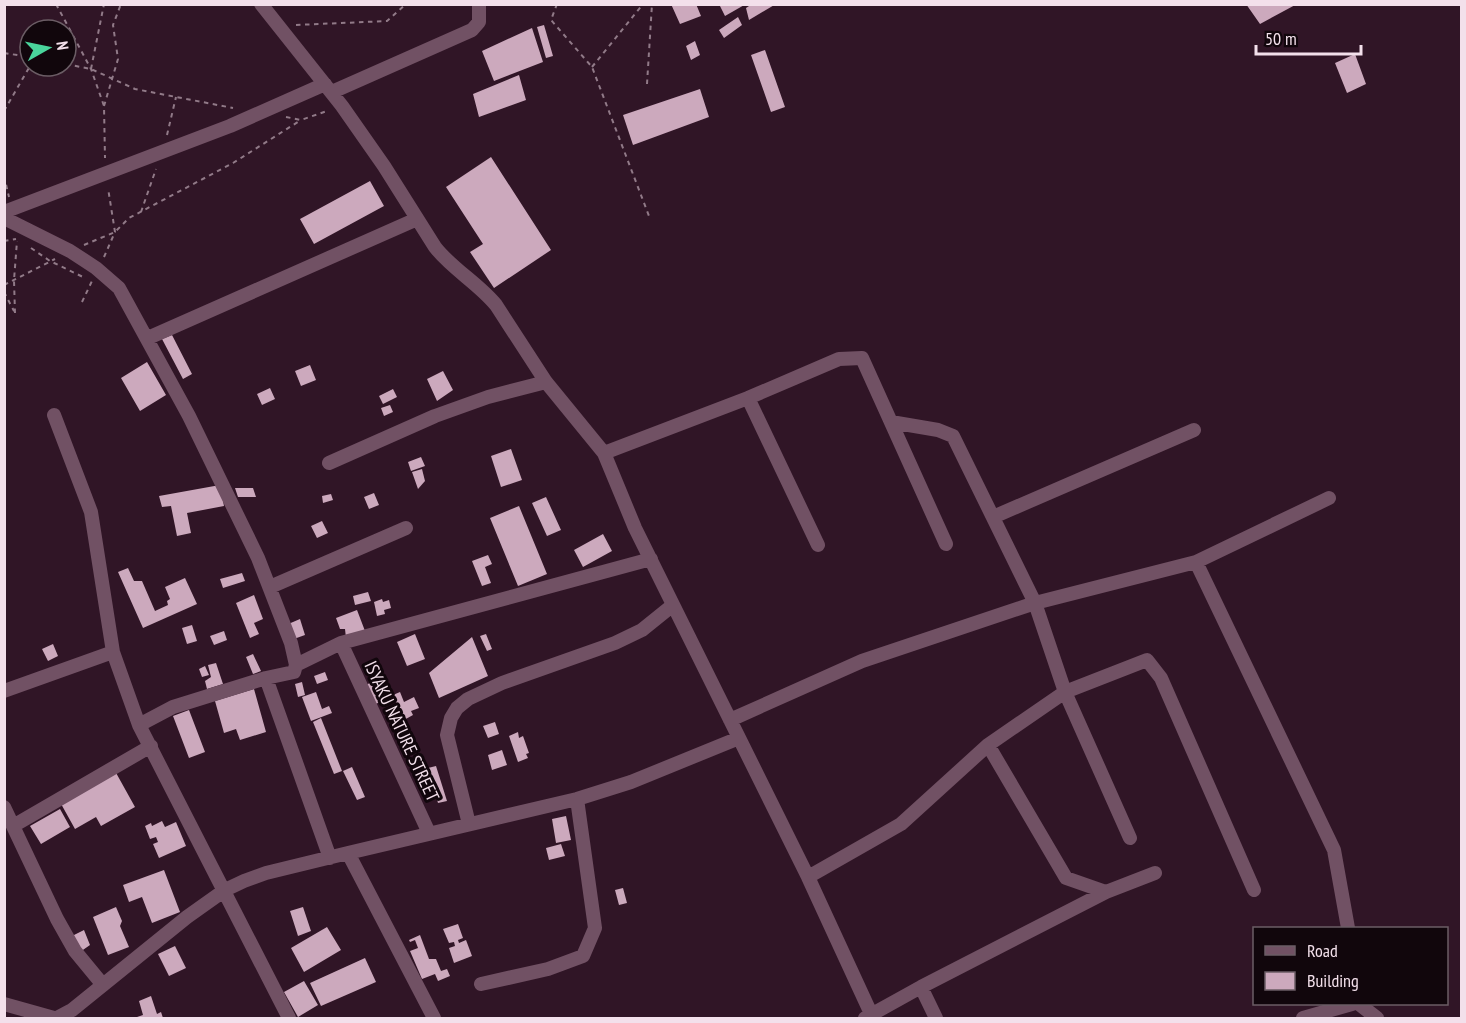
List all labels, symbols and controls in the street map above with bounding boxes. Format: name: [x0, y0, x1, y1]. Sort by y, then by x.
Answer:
north arrow: [18, 18, 78, 78]
scale bar: [1256, 18, 1361, 56]
text: 50 m: [1265, 27, 1297, 50]
text: N: [52, 40, 73, 51]
street label: ISYAKU NATURE STREET: [359, 657, 445, 805]
legend: [1253, 927, 1448, 1005]
text: Road: [1307, 939, 1338, 962]
text: Building: [1307, 969, 1359, 992]

